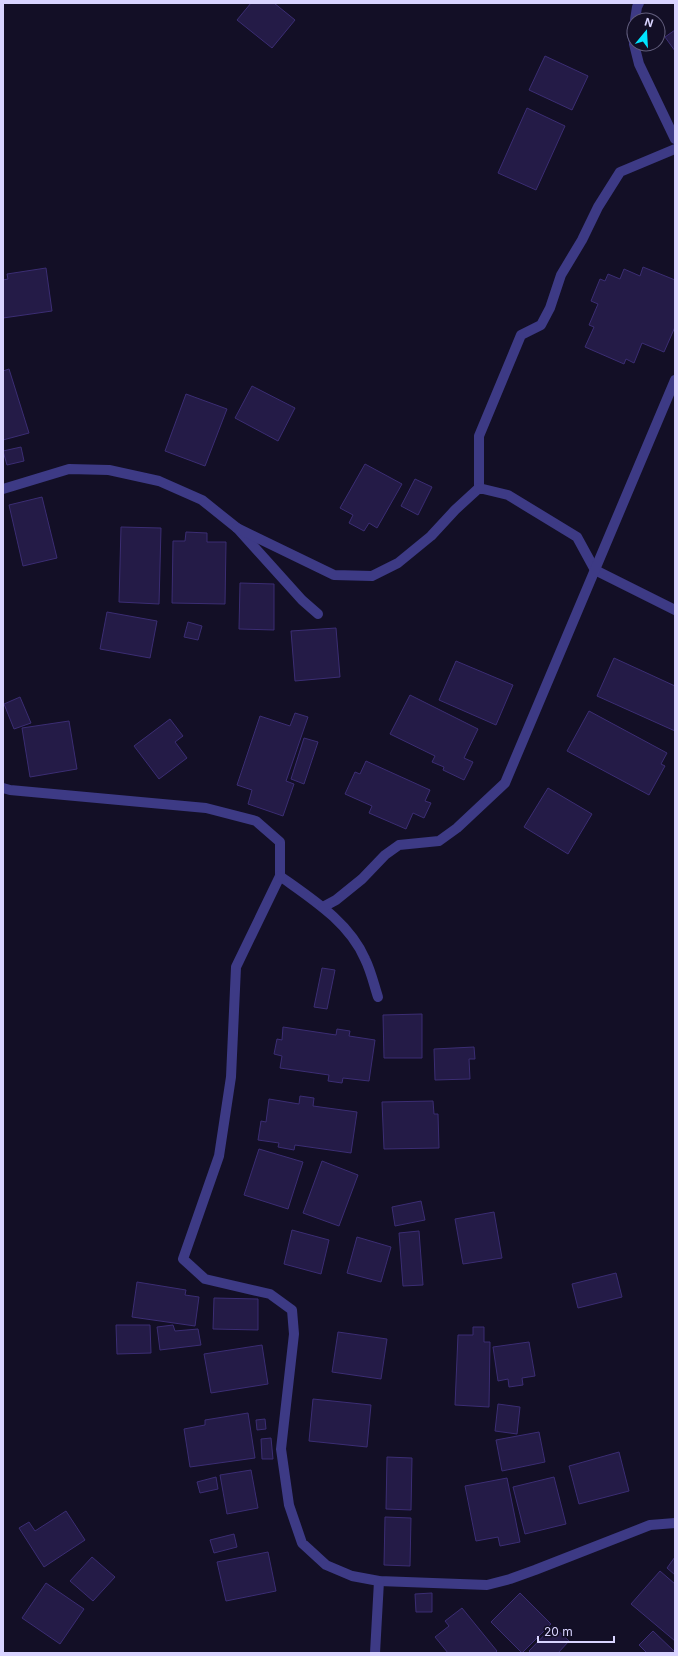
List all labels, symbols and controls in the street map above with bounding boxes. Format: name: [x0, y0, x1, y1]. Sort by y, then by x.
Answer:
north arrow: [626, 12, 666, 52]
text: N: [643, 15, 655, 30]
scale bar: [538, 1618, 614, 1644]
text: 20 m: [544, 1624, 573, 1639]

